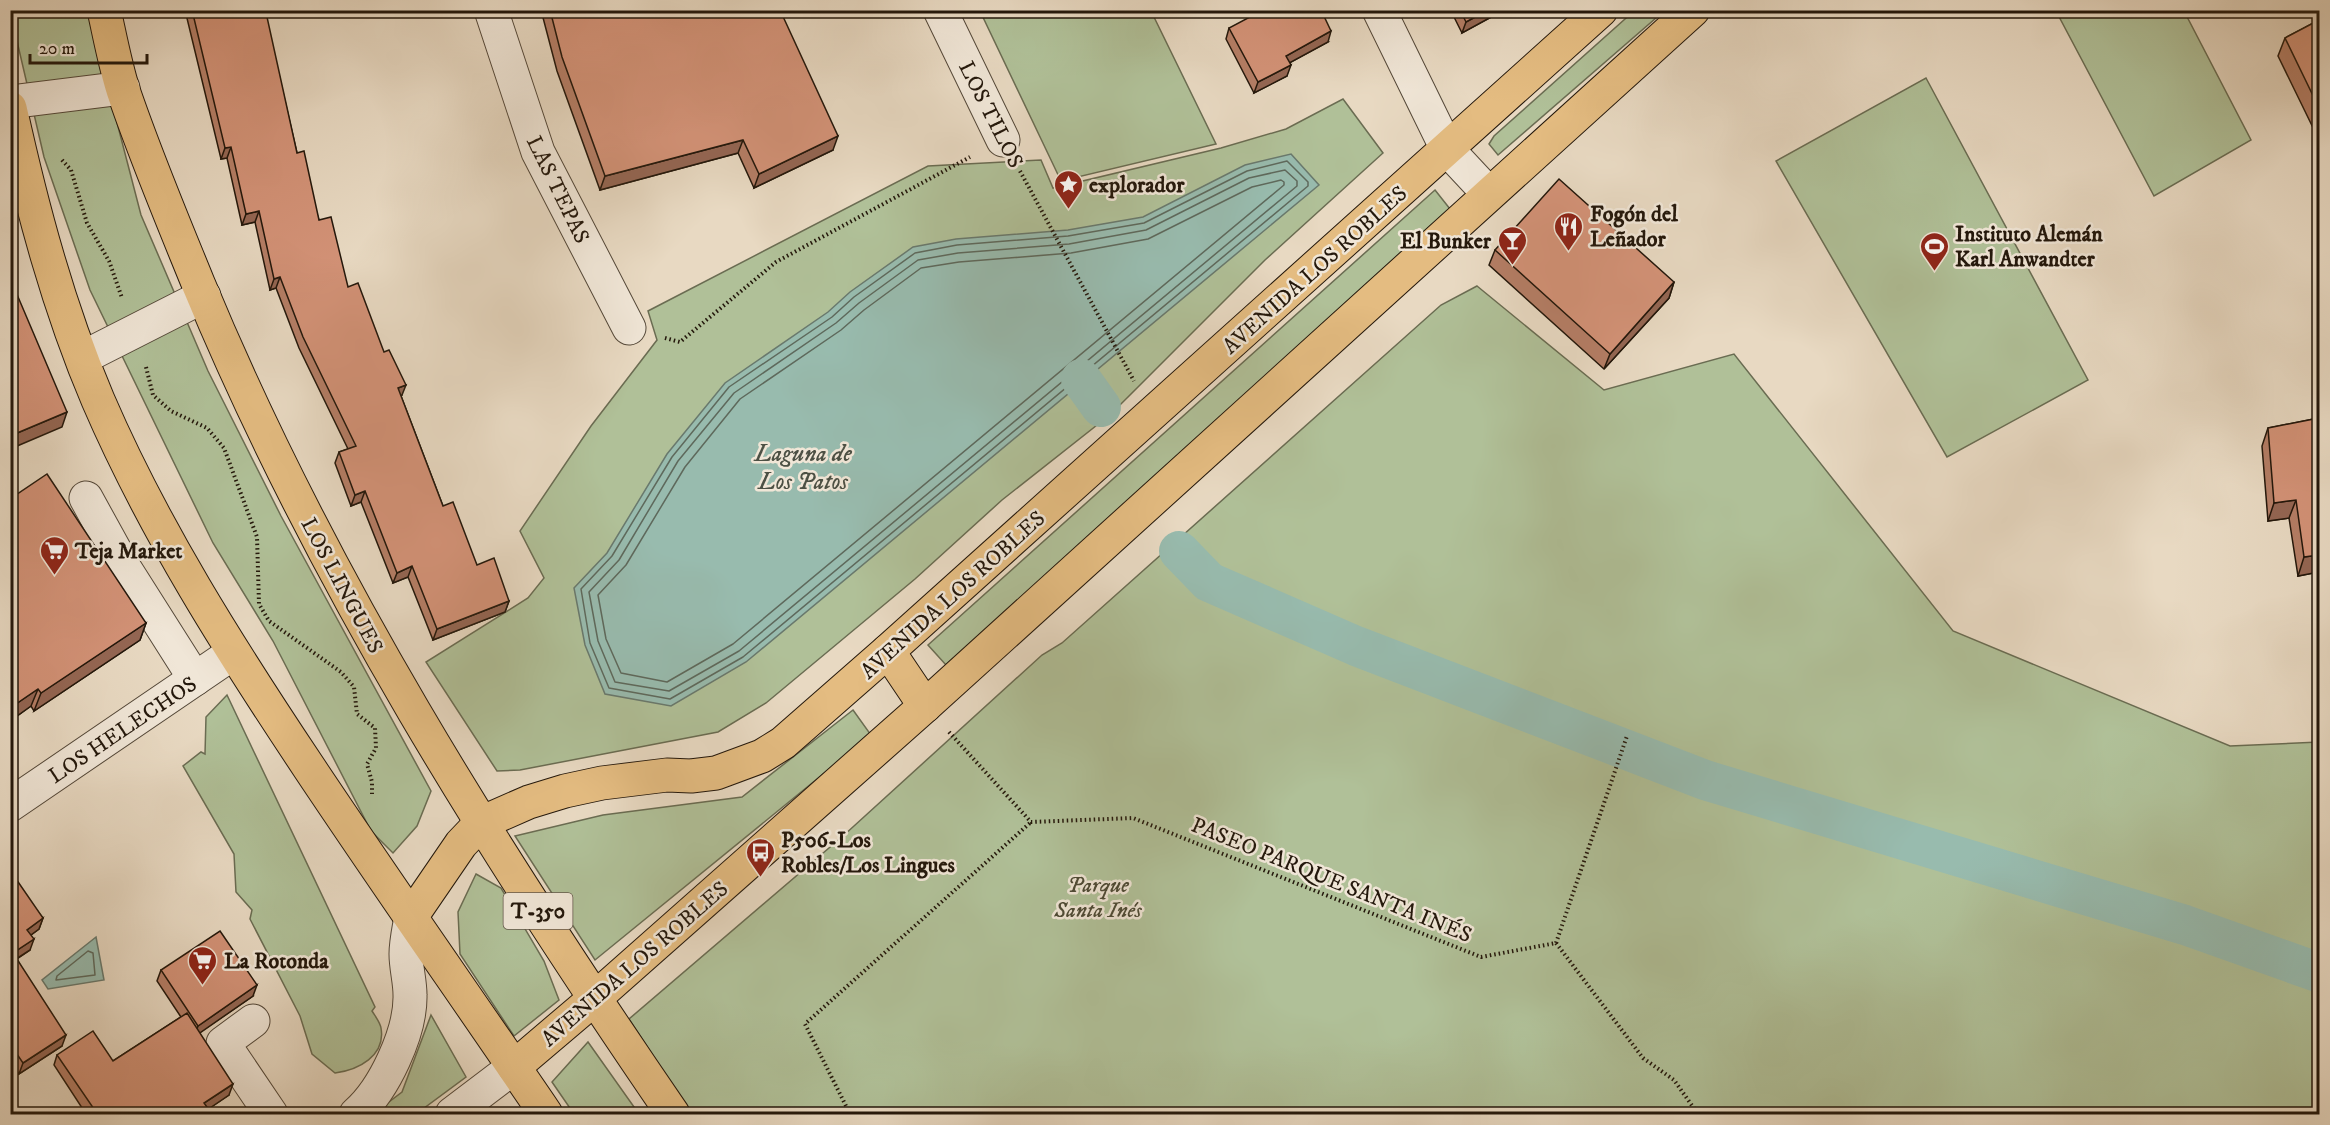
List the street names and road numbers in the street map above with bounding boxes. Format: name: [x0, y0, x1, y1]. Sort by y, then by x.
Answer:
street label: LOS TILOS: [952, 57, 1029, 173]
street label: LAS TEPAS: [520, 131, 595, 248]
street label: AVENIDA LOS ROBLES: [1217, 180, 1413, 360]
street label: AVENIDA LOS ROBLES: [855, 505, 1051, 685]
street label: LOS LINGUES: [295, 513, 389, 658]
street label: LOS HELECHOS: [44, 671, 202, 790]
street label: PASEO PARQUE SANTA INÉS: [1187, 812, 1476, 949]
street label: AVENIDA LOS ROBLES: [536, 875, 734, 1053]
road number: T-350: [504, 893, 572, 929]

